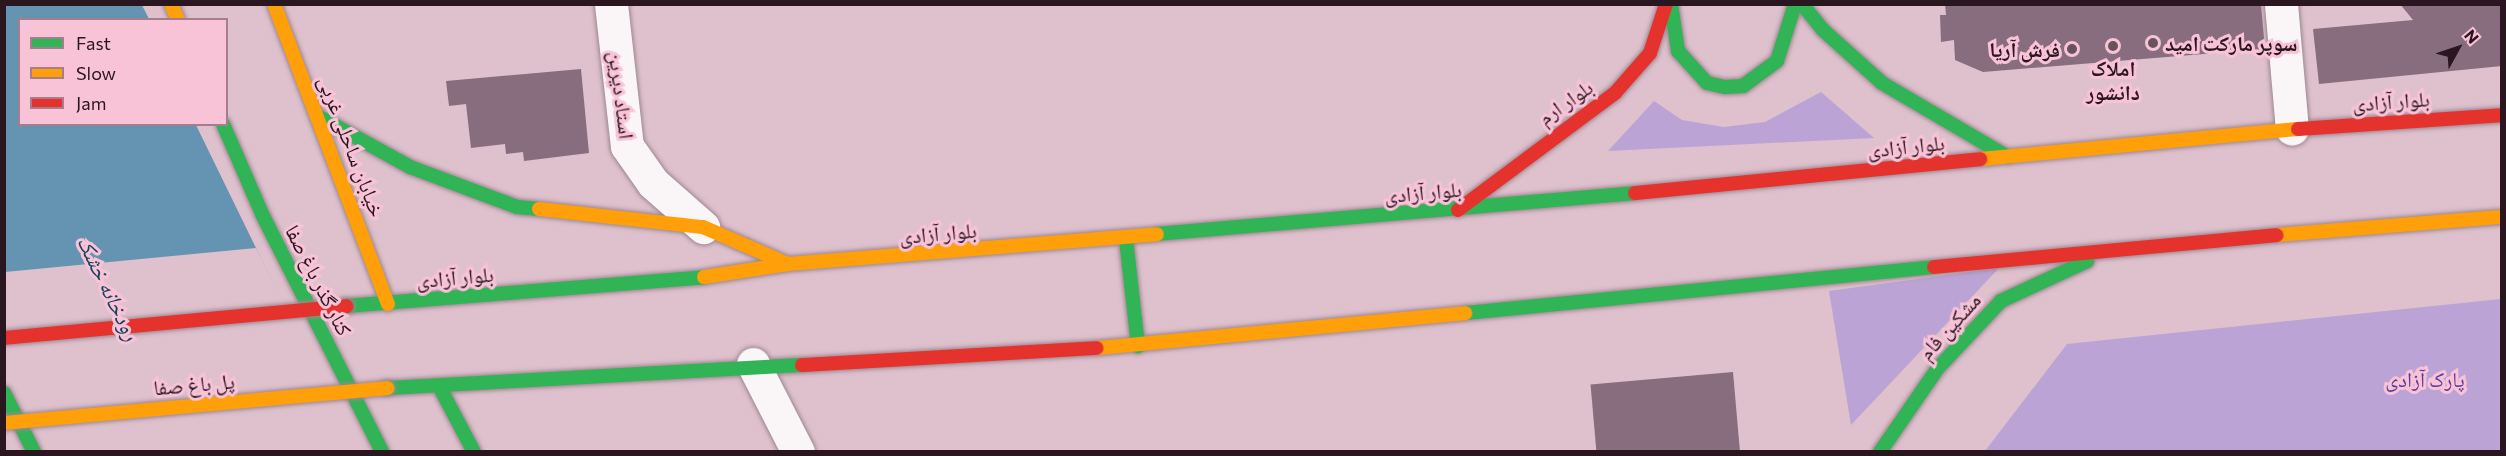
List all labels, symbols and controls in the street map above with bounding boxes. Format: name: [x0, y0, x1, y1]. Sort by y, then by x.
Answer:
legend: [18, 18, 228, 126]
north arrow: [2428, 18, 2488, 78]
text: N: [2461, 25, 2483, 47]
place label: سوپر مارکت امید: [2165, 30, 2297, 56]
text: Fast: [76, 32, 111, 54]
place label: فرش آریا: [1989, 36, 2060, 62]
marker: سوپر مارکت امید: [2146, 36, 2160, 50]
marker: املاک دانشور: [2106, 39, 2120, 53]
marker: فرش آریا: [2065, 42, 2079, 56]
street label: استاد دیرین: [604, 50, 640, 140]
place label: املاک دانشور: [2086, 55, 2140, 105]
text: Slow: [76, 62, 116, 84]
street label: خیابان ساحلی غربی: [314, 72, 390, 220]
street label: بلوار ارم: [1533, 74, 1597, 130]
street label: بلوار آزادی: [2351, 86, 2431, 116]
text: Jam: [76, 92, 106, 114]
street label: بلوار آزادی: [1866, 129, 1946, 163]
street label: بلوار آزادی: [1383, 176, 1463, 208]
street label: بلوار آزادی: [898, 217, 978, 249]
street label: کنار گذر باغ صفا: [280, 220, 358, 340]
water label: رودخانه خشک: [72, 231, 146, 345]
street label: بلوار آزادی: [415, 261, 495, 293]
street label: مشکین فام: [1912, 287, 1986, 365]
park label: پارک آزادی: [2385, 366, 2465, 392]
street label: پل باغ صفا: [152, 368, 236, 400]

